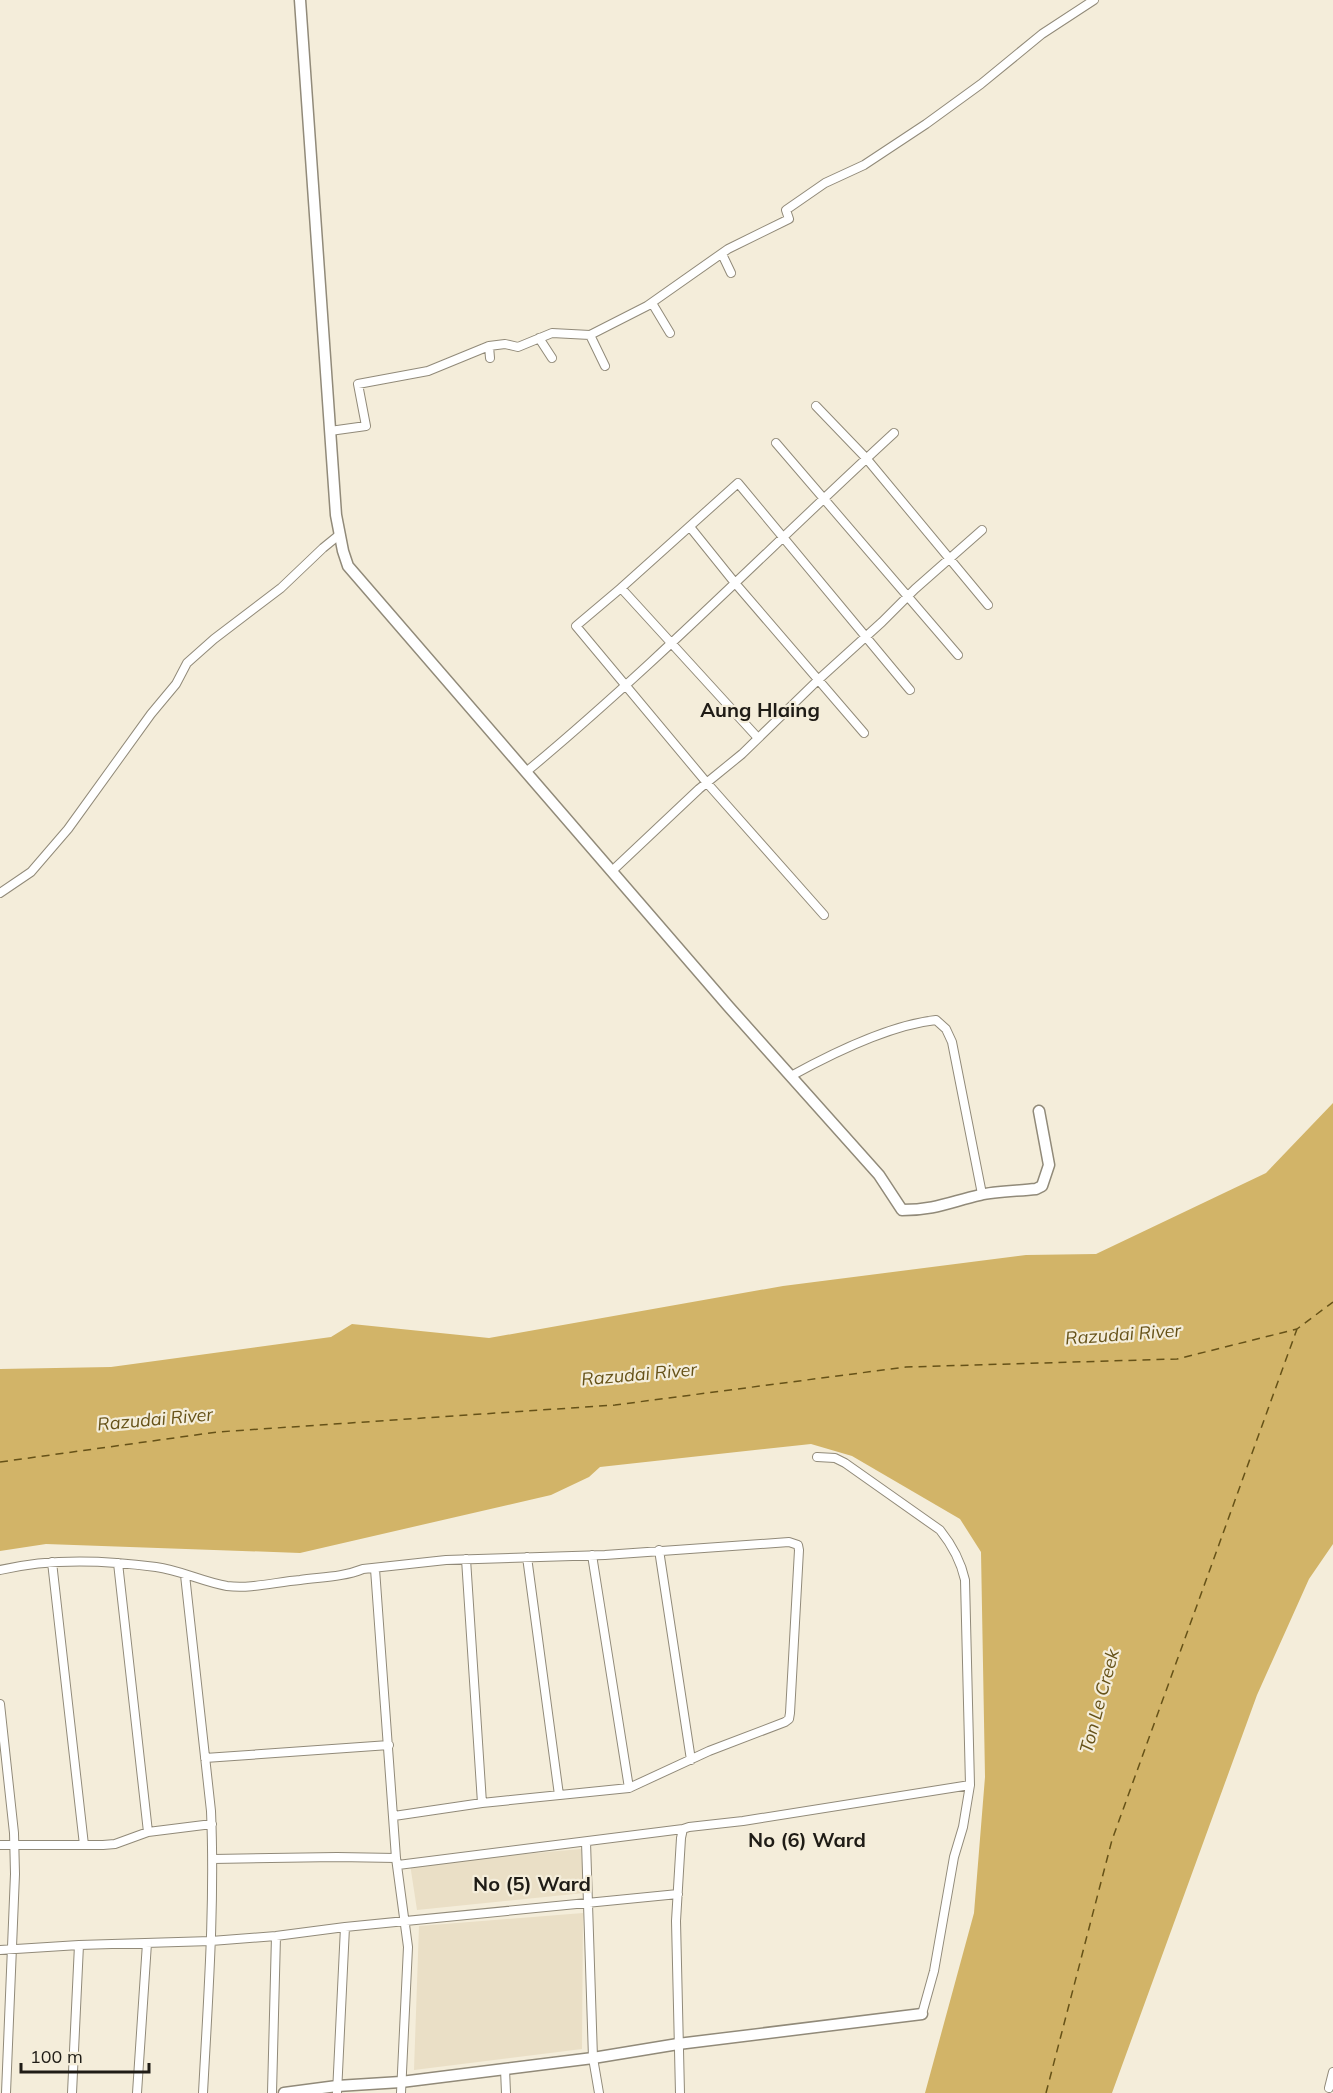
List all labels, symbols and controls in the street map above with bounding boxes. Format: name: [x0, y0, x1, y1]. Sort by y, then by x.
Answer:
district label: Aung Hlaing: [700, 697, 820, 722]
water label: Razudai River: [1064, 1318, 1183, 1350]
water label: Razudai River: [580, 1357, 699, 1391]
water label: Razudai River: [96, 1402, 215, 1436]
water label: Ton Le Creek: [1074, 1646, 1124, 1756]
district label: No (6) Ward: [748, 1827, 866, 1852]
district label: No (5) Ward: [473, 1871, 591, 1896]
scale bar: [21, 2036, 148, 2074]
text: 100 m: [30, 2045, 83, 2068]

